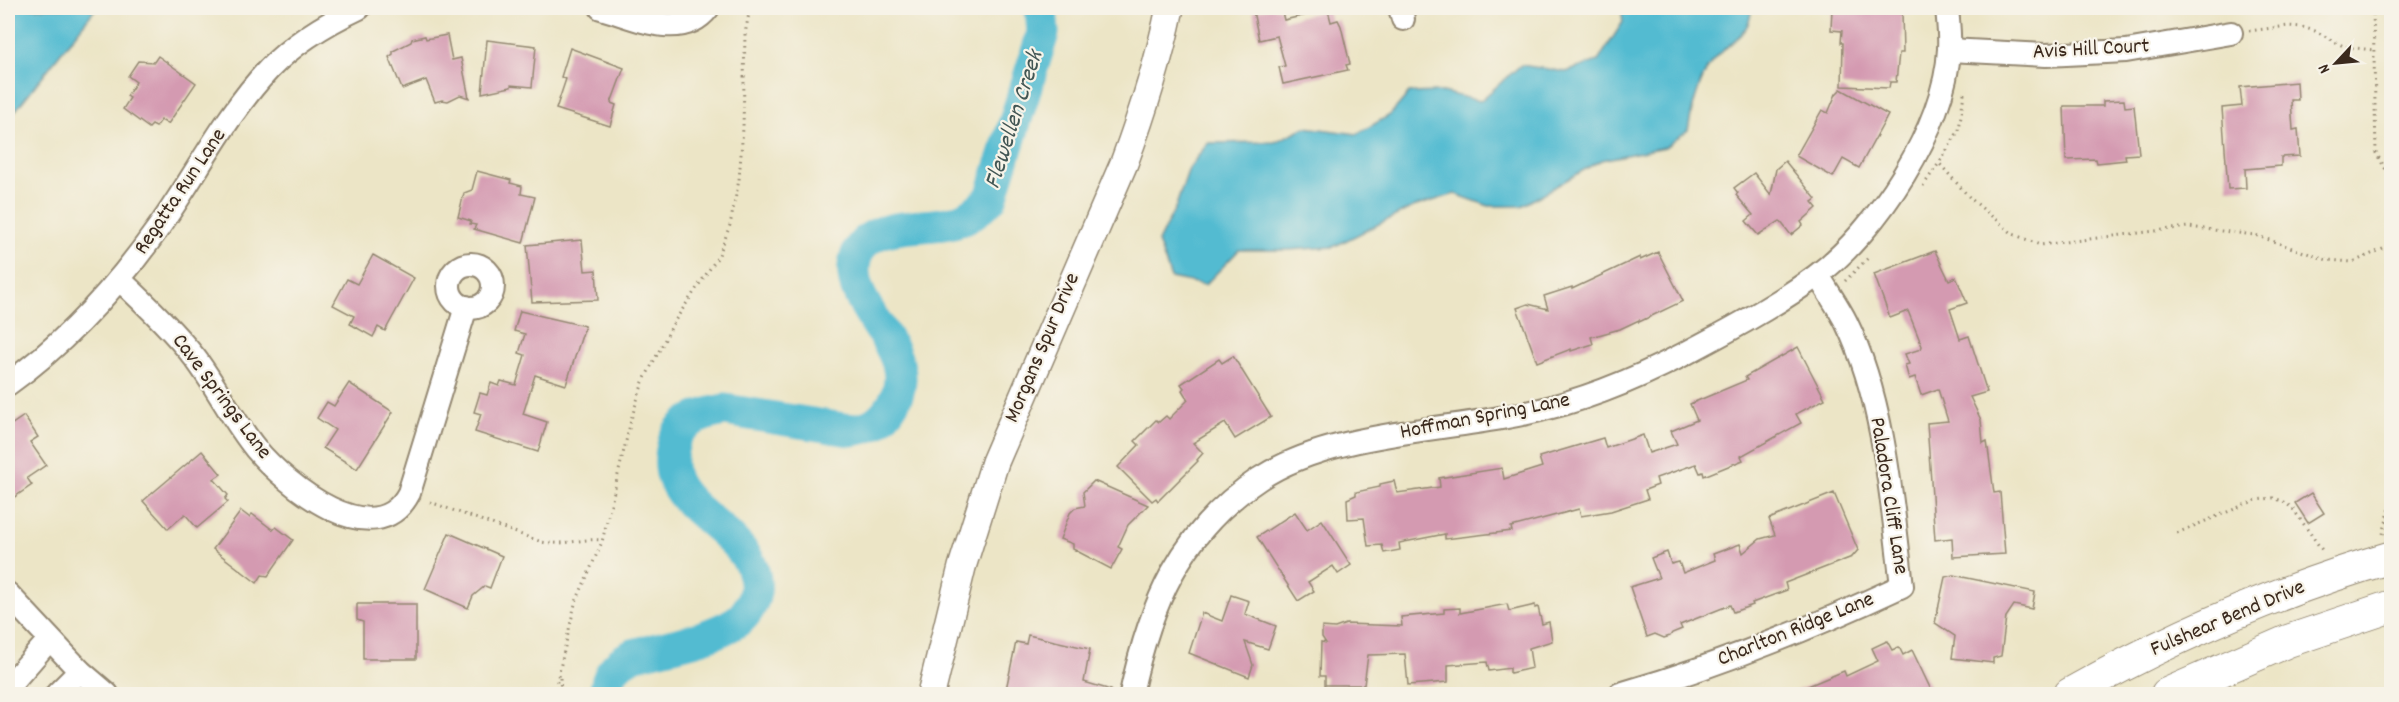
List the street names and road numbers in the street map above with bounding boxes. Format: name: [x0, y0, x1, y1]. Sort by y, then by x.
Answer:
street label: Avis Hill Court: [2032, 31, 2150, 69]
street label: Regatta Run Lane: [127, 123, 235, 261]
street label: Morgans Spur Drive: [997, 268, 1089, 428]
street label: Cave Springs Lane: [163, 328, 279, 466]
street label: Hoffman Spring Lane: [1397, 385, 1573, 449]
street label: Paladora Cliff Lane: [1860, 415, 1916, 577]
street label: Fulshear Bend Drive: [2146, 572, 2310, 666]
street label: Charlton Ridge Lane: [1713, 584, 1879, 676]

